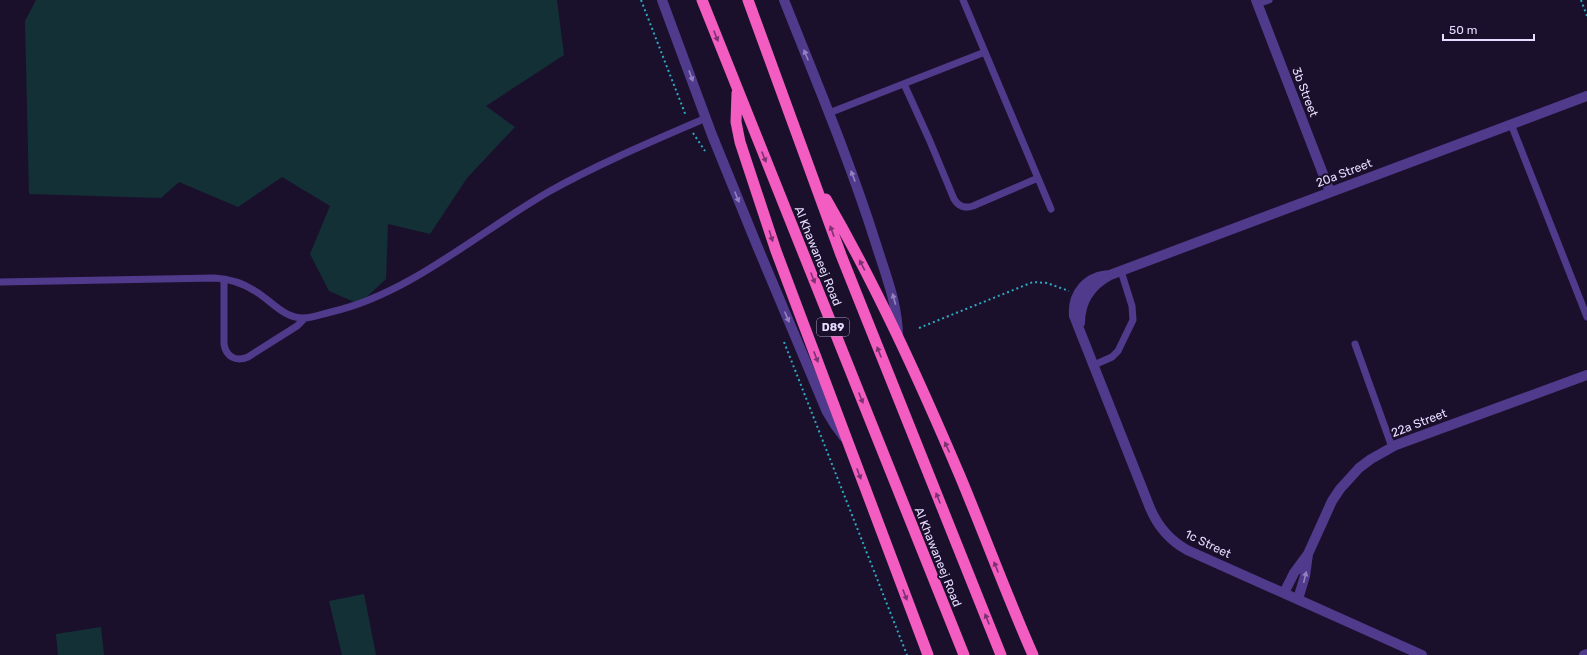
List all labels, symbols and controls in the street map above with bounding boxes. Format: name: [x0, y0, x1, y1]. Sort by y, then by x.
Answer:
scale bar: [1443, 16, 1534, 42]
text: 50 m: [1449, 23, 1477, 37]
one-way arrow: [714, 31, 720, 43]
one-way arrow: [802, 48, 808, 60]
street label: 3b Street: [1289, 65, 1321, 119]
one-way arrow: [688, 70, 694, 82]
one-way arrow: [762, 151, 768, 163]
street label: 20a Street: [1314, 156, 1374, 190]
one-way arrow: [849, 170, 855, 182]
one-way arrow: [735, 191, 741, 203]
street label: Al Khawaneej Road: [792, 204, 844, 308]
one-way arrow: [828, 224, 834, 236]
one-way arrow: [768, 230, 774, 242]
one-way arrow: [859, 259, 865, 271]
one-way arrow: [810, 272, 816, 284]
one-way arrow: [891, 293, 897, 305]
one-way arrow: [784, 311, 790, 323]
road number: D89: [817, 318, 849, 336]
one-way arrow: [876, 345, 882, 357]
one-way arrow: [814, 352, 820, 364]
one-way arrow: [858, 393, 864, 404]
street label: 22a Street: [1389, 406, 1449, 440]
one-way arrow: [944, 442, 950, 453]
one-way arrow: [856, 468, 862, 480]
one-way arrow: [935, 492, 941, 504]
street label: Al Khawaneej Road: [912, 505, 964, 609]
street label: 1c Street: [1183, 527, 1234, 561]
one-way arrow: [993, 561, 999, 573]
one-way arrow: [1302, 571, 1308, 583]
one-way arrow: [902, 590, 908, 602]
one-way arrow: [983, 612, 989, 624]

